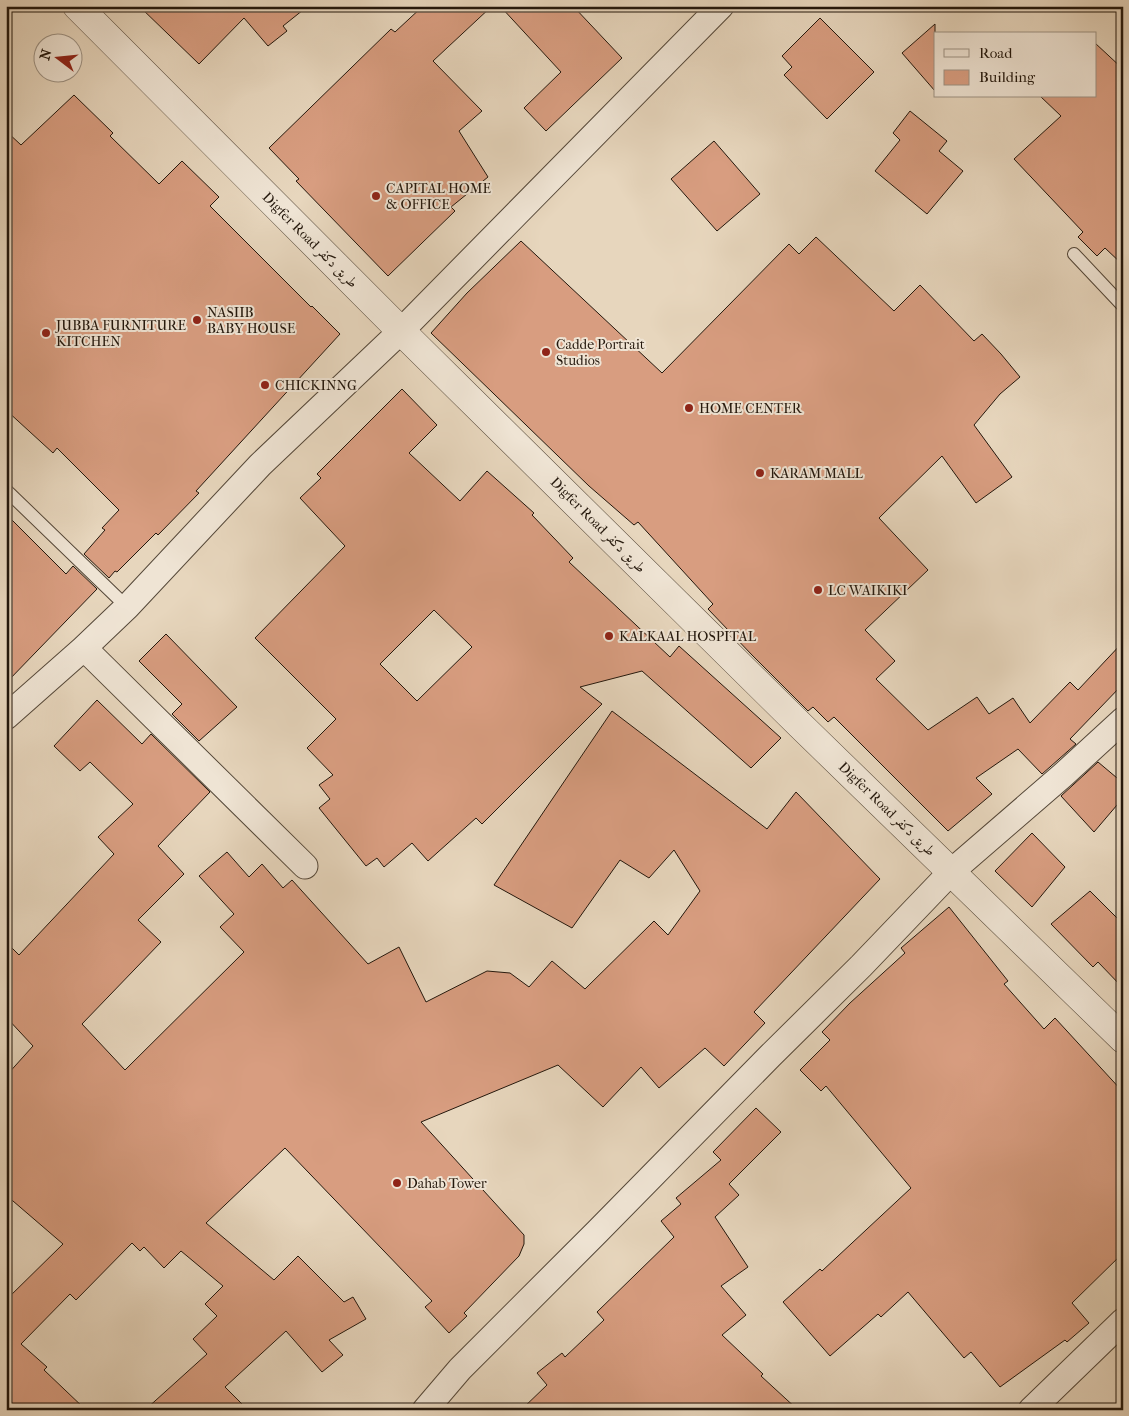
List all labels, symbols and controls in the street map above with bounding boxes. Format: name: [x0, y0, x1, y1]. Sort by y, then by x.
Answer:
north arrow: [32, 32, 82, 82]
legend: [934, 32, 1096, 98]
text: Road: [979, 44, 1013, 62]
text: N: [36, 47, 56, 62]
text: Building: [979, 68, 1036, 86]
place label: CAPITAL HOME & OFFICE: [386, 180, 492, 213]
street label: Digfer Road طريق دكفر: [259, 189, 361, 291]
marker: CAPITAL HOME & OFFICE: [370, 190, 382, 202]
place label: NASIIB BABY HOUSE: [207, 304, 296, 337]
marker: NASIIB BABY HOUSE: [191, 314, 203, 326]
place label: JUBBA FURNITURE KITCHEN: [55, 317, 186, 350]
marker: JUBBA FURNITURE KITCHEN: [40, 327, 52, 339]
place label: Cadde Portrait Studios: [556, 336, 645, 369]
marker: Cadde Portrait Studios: [540, 346, 552, 358]
place label: CHICKINNG: [275, 377, 357, 394]
marker: CHICKINNG: [259, 379, 271, 391]
place label: HOME CENTER: [699, 400, 803, 417]
marker: HOME CENTER: [683, 402, 695, 414]
place label: KARAM MALL: [770, 465, 864, 482]
marker: KARAM MALL: [754, 467, 766, 479]
street label: Digfer Road طريق دكفر: [547, 474, 649, 576]
place label: LC WAIKIKI: [828, 582, 908, 599]
marker: LC WAIKIKI: [812, 584, 824, 596]
place label: KALKAAL HOSPITAL: [619, 628, 757, 645]
marker: KALKAAL HOSPITAL: [603, 630, 615, 642]
street label: Digfer Road طريق دكفر: [835, 758, 939, 860]
place label: Dahab Tower: [407, 1175, 487, 1192]
marker: Dahab Tower: [391, 1177, 403, 1189]

